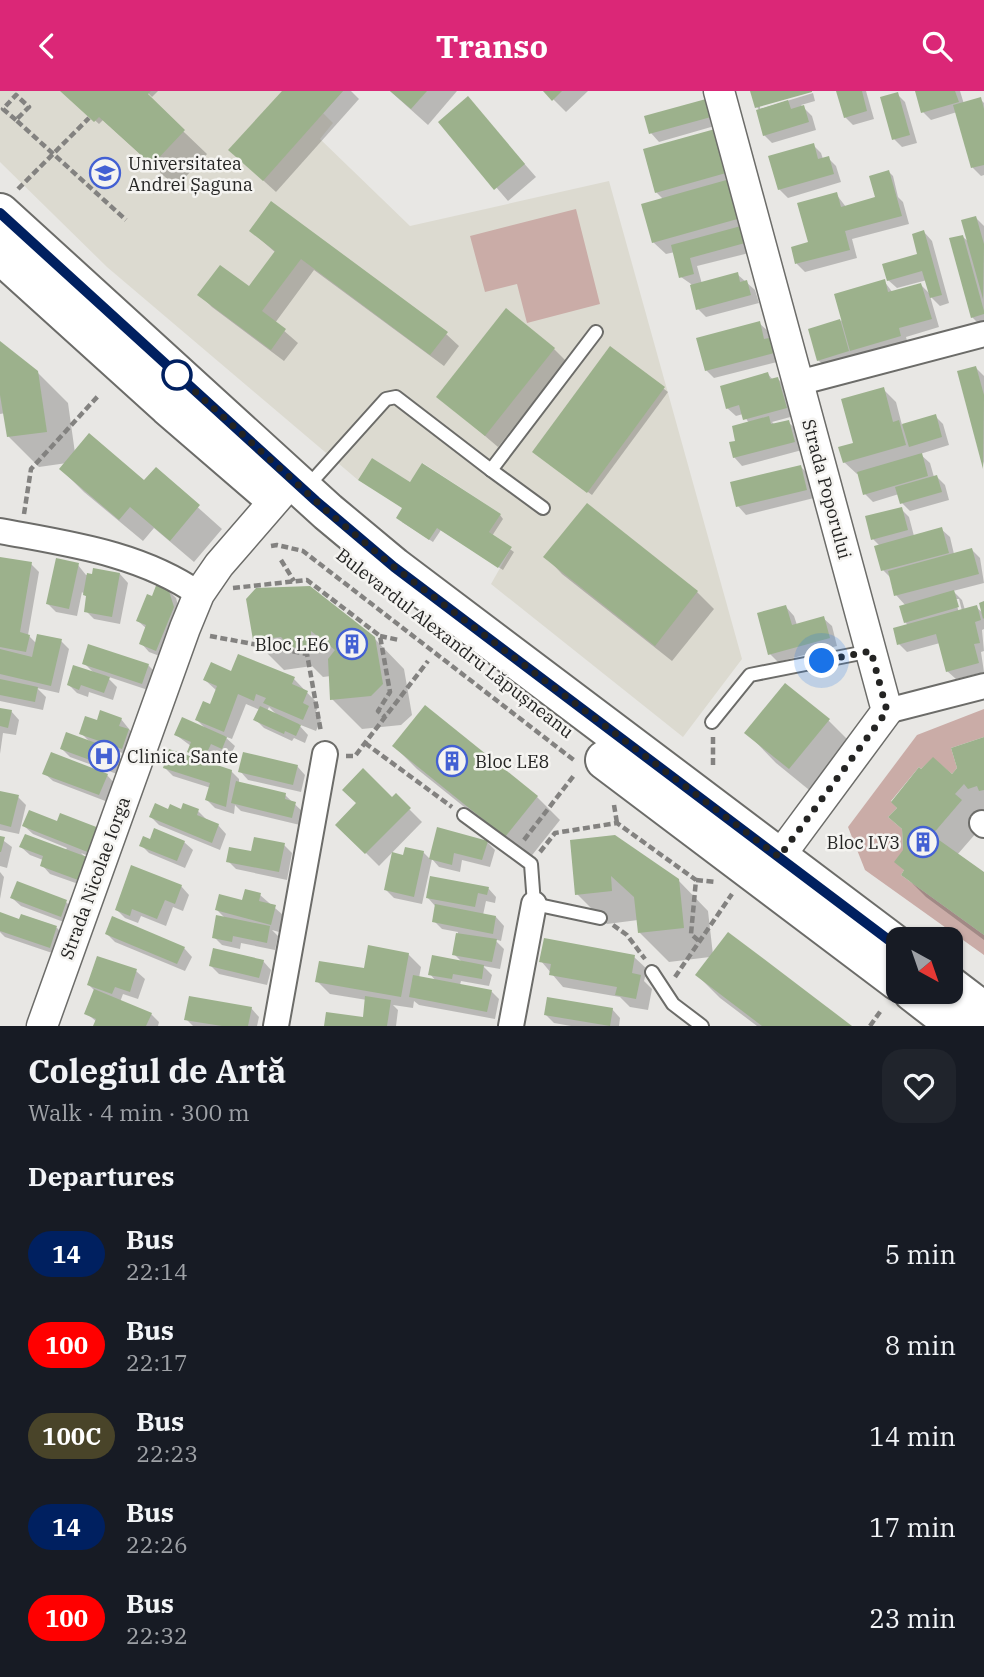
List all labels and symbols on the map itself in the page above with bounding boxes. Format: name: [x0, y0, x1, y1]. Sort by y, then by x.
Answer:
place label: Universitatea Andrei Șaguna: [128, 152, 253, 196]
school or university icon: Universitatea Andrei Șaguna: [88, 156, 122, 190]
unlabelled marker: [162, 360, 192, 390]
street label: Strada Poporului: [797, 417, 857, 562]
street label: Bulevardul Alexandru Lăpușneanu: [332, 543, 578, 743]
building icon: Bloc LE6: [335, 627, 369, 661]
place label: Bloc LE6: [255, 633, 329, 656]
your location: [804, 643, 839, 678]
hospital icon: Clinica Sante: [87, 739, 121, 773]
building icon: Bloc LE8: [435, 744, 469, 778]
place label: Clinica Sante: [127, 745, 238, 768]
place label: Bloc LE8: [475, 750, 549, 773]
street label: Strada Nicolae Iorga: [55, 793, 135, 963]
building icon: Bloc LV3: [906, 825, 940, 859]
place label: Bloc LV3: [827, 831, 900, 854]
north arrow: [886, 927, 962, 1005]

